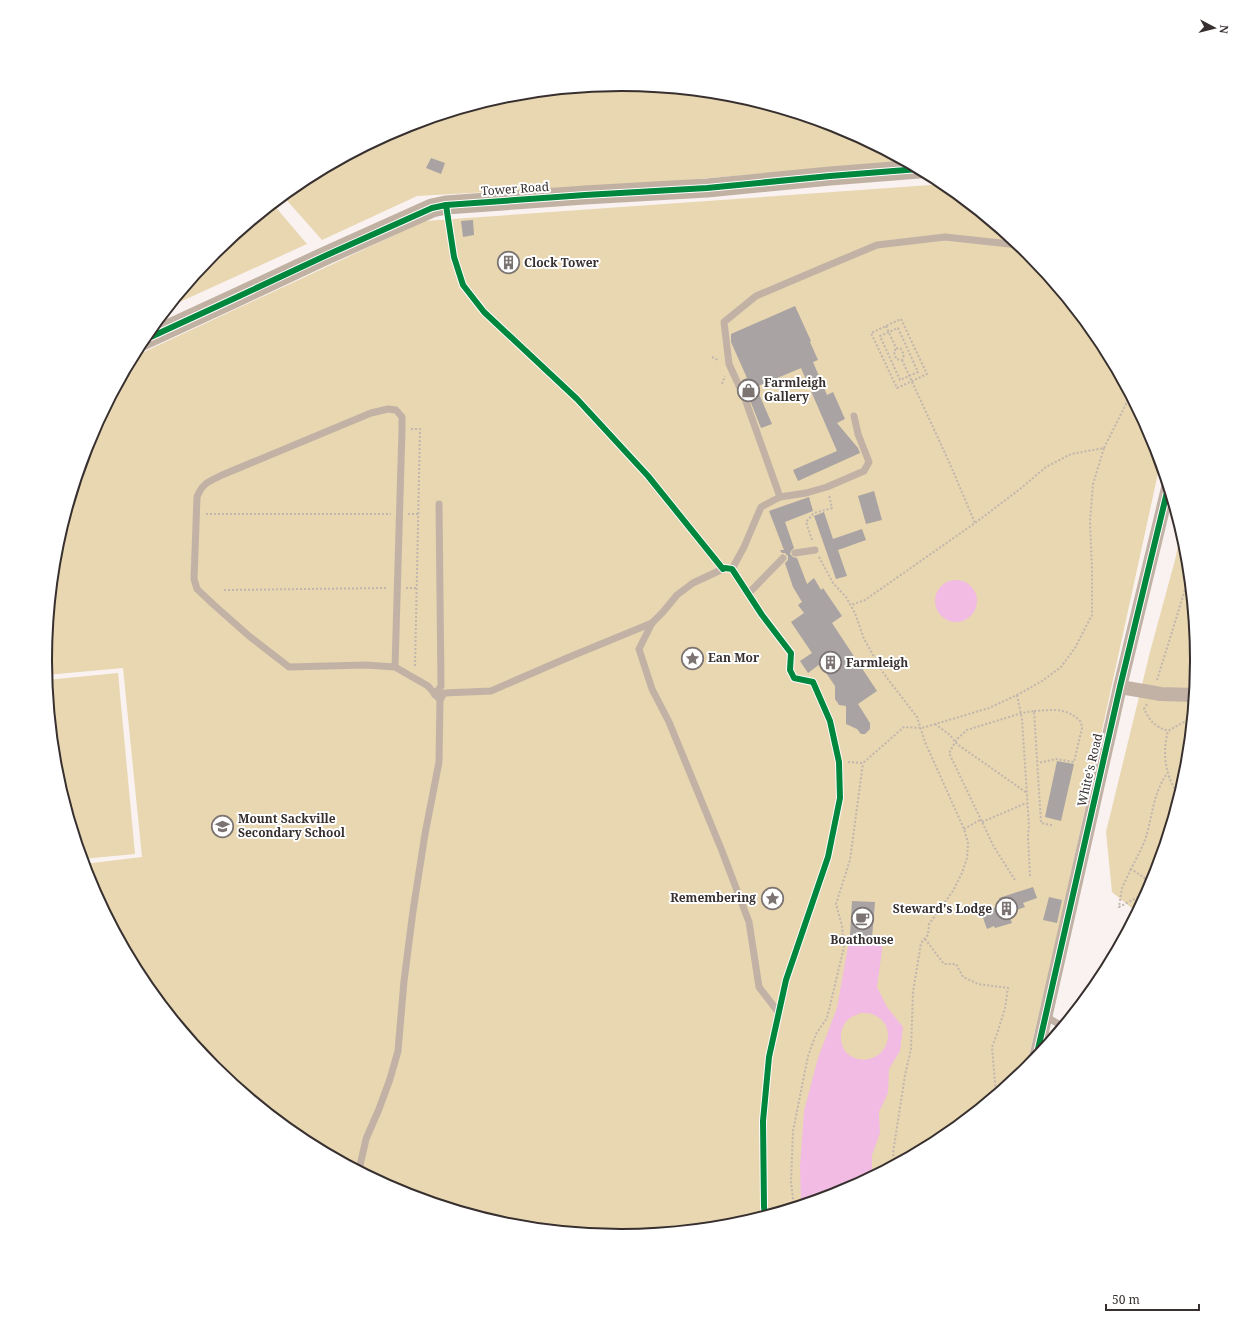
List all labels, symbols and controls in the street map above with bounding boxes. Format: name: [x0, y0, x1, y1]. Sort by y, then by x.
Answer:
north arrow: [1194, 8, 1234, 48]
text: N: [1216, 24, 1232, 35]
street label: Tower Road: [480, 178, 550, 199]
building icon: Clock Tower: [495, 250, 521, 276]
place label: Clock Tower: [524, 254, 600, 271]
place label: Farmleigh Gallery: [764, 374, 826, 405]
shop icon: Farmleigh Gallery: [735, 377, 761, 403]
place icon: Ean Mor: [680, 645, 706, 671]
place label: Ean Mor: [708, 649, 760, 666]
building icon: Farmleigh: [817, 650, 843, 676]
place label: Farmleigh: [846, 654, 908, 671]
street label: White's Road: [1073, 731, 1106, 808]
place label: Mount Sackville Secondary School: [238, 810, 346, 841]
school or university icon: Mount Sackville Secondary School: [210, 813, 236, 839]
place icon: Remembering: [759, 885, 785, 911]
place label: Remembering: [670, 889, 756, 906]
building icon: Steward's Lodge: [994, 896, 1020, 922]
place label: Steward's Lodge: [893, 900, 992, 917]
cafe icon: Boathouse: [849, 906, 875, 932]
place label: Boathouse: [830, 931, 894, 948]
scale bar: [1106, 1286, 1199, 1312]
text: 50 m: [1112, 1291, 1140, 1308]

